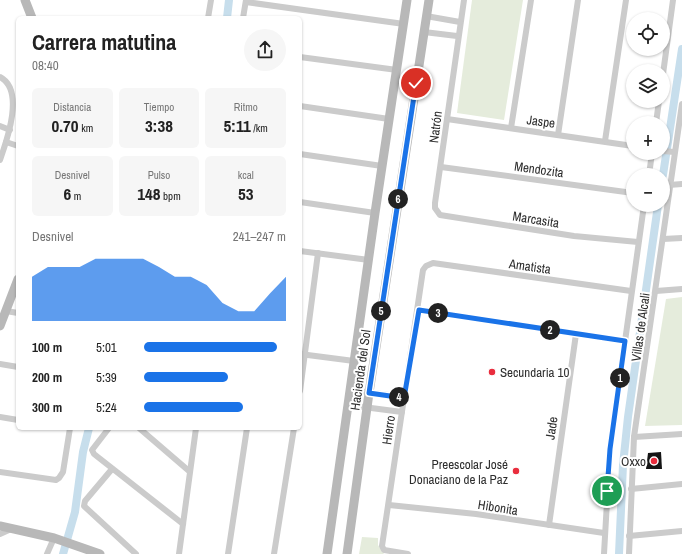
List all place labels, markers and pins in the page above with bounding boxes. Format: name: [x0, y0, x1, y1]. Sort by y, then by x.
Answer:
pin: [399, 66, 433, 100]
pin: 6: [388, 189, 408, 209]
pin: 5: [371, 301, 391, 321]
pin: 3: [428, 303, 448, 323]
pin: 2: [540, 320, 560, 340]
place label: Secundaria 10: [500, 364, 569, 381]
marker: Secundaria 10: [487, 367, 497, 377]
pin: 1: [610, 368, 630, 388]
pin: 4: [389, 387, 409, 407]
place label: Oxxo: [621, 453, 646, 470]
place label: Preescolar José Donaciano de la Paz: [409, 456, 508, 488]
marker: Oxxo: [649, 456, 659, 466]
marker: Preescolar José Donaciano de la Paz: [511, 466, 521, 476]
pin: [590, 474, 624, 508]

